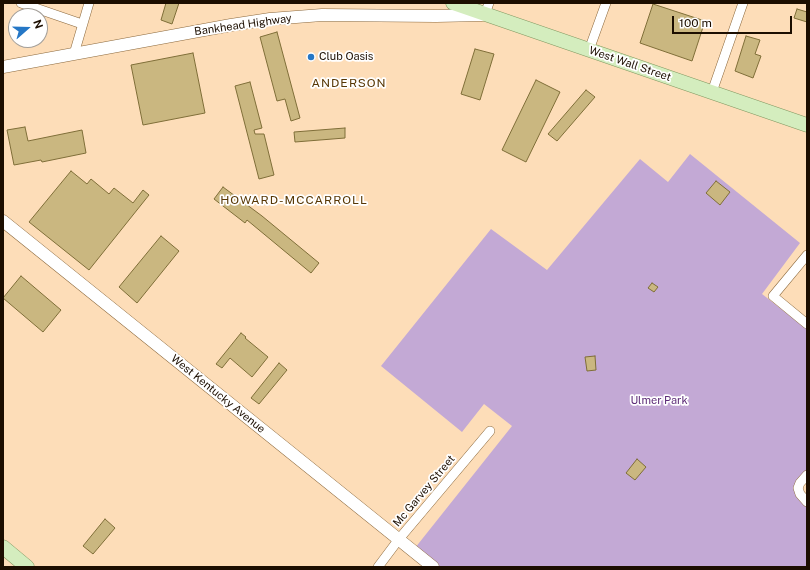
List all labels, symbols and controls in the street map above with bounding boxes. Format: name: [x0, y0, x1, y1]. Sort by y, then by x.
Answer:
north arrow: [8, 8, 48, 48]
scale bar: [674, 8, 794, 34]
street label: Bankhead Highway: [193, 12, 293, 38]
text: 100 m: [679, 16, 712, 30]
text: N: [31, 18, 45, 30]
street label: West Wall Street: [587, 44, 673, 84]
place label: Club Oasis: [319, 50, 373, 64]
marker: Club Oasis: [306, 52, 316, 62]
district label: ANDERSON: [311, 76, 387, 90]
district label: HOWARD-MCCARROLL: [220, 193, 368, 207]
street label: West Kentucky Avenue: [168, 352, 268, 436]
park label: Ulmer Park: [630, 394, 688, 408]
street label: Mc Garvey Street: [390, 453, 458, 529]

